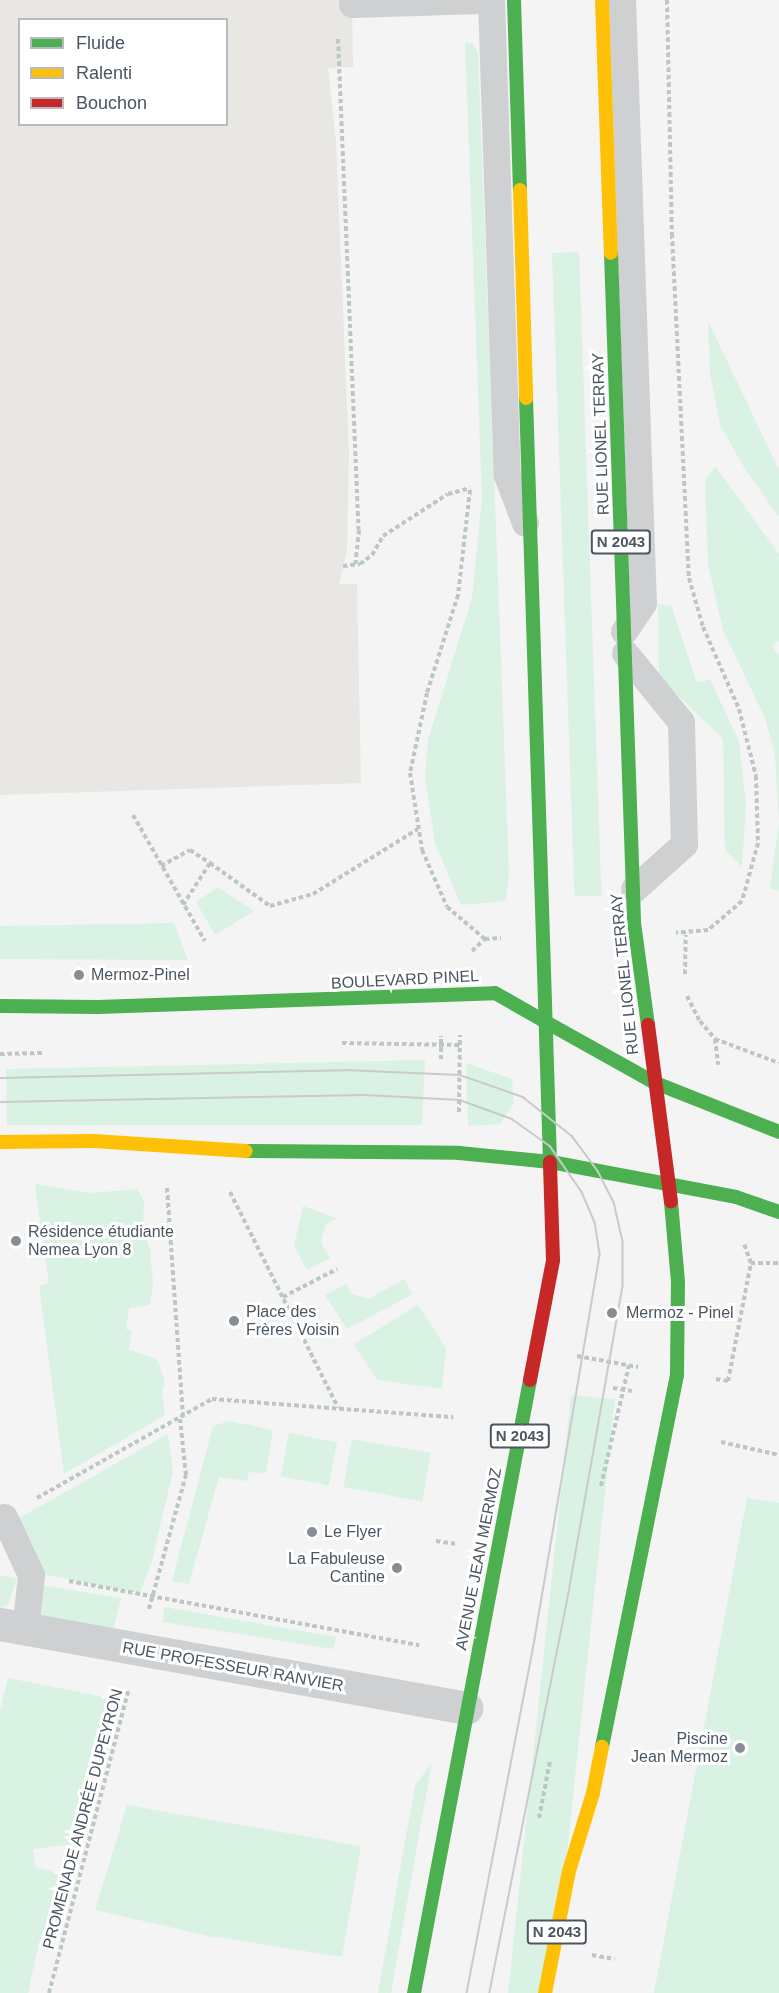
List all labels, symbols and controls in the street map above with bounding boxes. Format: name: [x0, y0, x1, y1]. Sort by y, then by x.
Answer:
legend: [18, 18, 228, 126]
text: Fluide: [76, 33, 125, 53]
text: Ralenti: [76, 63, 132, 83]
text: Bouchon: [76, 93, 147, 113]
street label: RUE LIONEL TERRAY: [589, 352, 613, 516]
road number: N 2043: [590, 530, 652, 554]
street label: RUE LIONEL TERRAY: [607, 892, 643, 1056]
place label: Mermoz-Pinel: [91, 965, 190, 985]
street label: BOULEVARD PINEL: [331, 967, 479, 993]
marker: Mermoz-Pinel: [72, 968, 86, 982]
place label: Résidence étudiante Nemea Lyon 8: [28, 1222, 174, 1260]
marker: Résidence étudiante Nemea Lyon 8: [9, 1234, 23, 1248]
place label: Place des Frères Voisin: [246, 1302, 339, 1340]
place label: Mermoz - Pinel: [626, 1303, 734, 1323]
marker: Mermoz - Pinel: [603, 1304, 621, 1322]
marker: Place des Frères Voisin: [227, 1314, 241, 1328]
road number: N 2043: [488, 1424, 552, 1448]
street label: AVENUE JEAN MERMOZ: [452, 1466, 506, 1652]
place label: Le Flyer: [324, 1522, 382, 1542]
marker: Le Flyer: [305, 1525, 319, 1539]
place label: La Fabuleuse Cantine: [288, 1549, 385, 1587]
marker: La Fabuleuse Cantine: [390, 1561, 404, 1575]
street label: RUE PROFESSEUR RANVIER: [121, 1638, 345, 1696]
street label: PROMENADE ANDRÉE DUPEYRON: [39, 1686, 127, 1952]
place label: Piscine Jean Mermoz: [631, 1729, 728, 1767]
marker: Piscine Jean Mermoz: [733, 1741, 747, 1755]
road number: N 2043: [526, 1920, 588, 1944]

